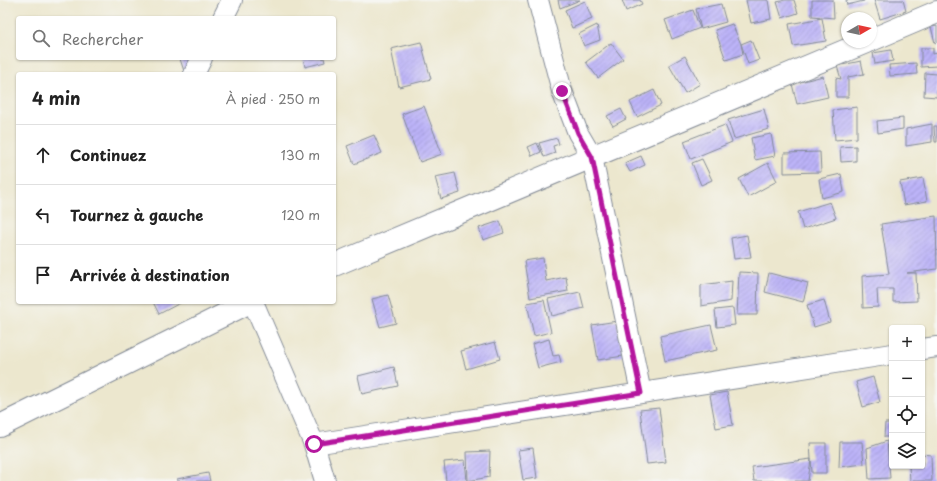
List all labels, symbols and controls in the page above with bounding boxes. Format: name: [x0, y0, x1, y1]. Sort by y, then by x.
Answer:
north arrow: [841, 12, 877, 48]
search box: [16, 16, 336, 60]
icon: search: [30, 27, 52, 49]
text: Rechercher: [62, 27, 143, 50]
route end: [553, 82, 571, 100]
text: 4 min: [32, 85, 80, 111]
text: À pied · 250 m: [226, 89, 320, 108]
text: Continuez: [70, 143, 146, 166]
icon: ahead: [32, 144, 54, 166]
text: 130 m: [281, 145, 320, 164]
text: Tournez à gauche: [70, 203, 204, 226]
icon: left: [32, 204, 54, 226]
text: 120 m: [281, 205, 320, 224]
text: Arrivée à destination: [70, 263, 230, 286]
icon: arrive: [32, 264, 54, 286]
map controls: [889, 325, 925, 469]
button: +: [889, 325, 925, 361]
button: −: [889, 361, 925, 397]
button: locate: [889, 397, 925, 433]
button: layers: [889, 433, 925, 469]
route start: [305, 435, 323, 453]

